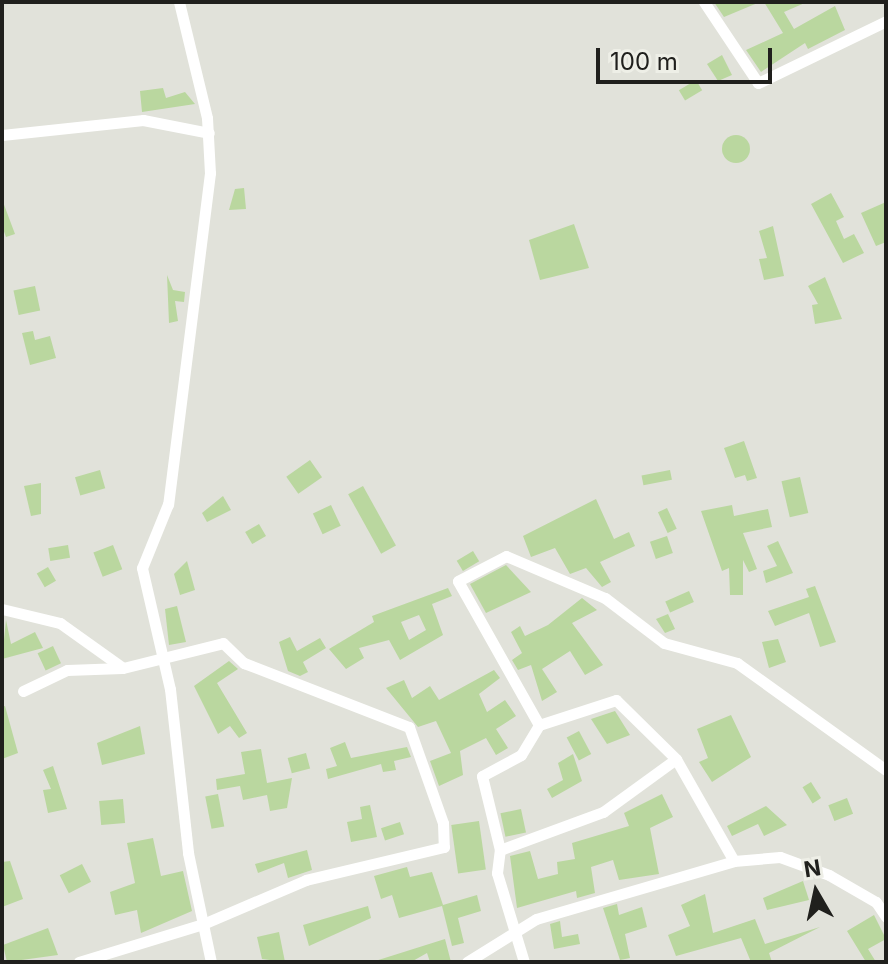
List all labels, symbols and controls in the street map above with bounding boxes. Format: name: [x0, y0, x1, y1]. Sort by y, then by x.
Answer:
scale bar: [600, 32, 776, 82]
text: 100 m: [610, 47, 678, 76]
north arrow: [776, 852, 856, 932]
text: N: [802, 854, 823, 882]

